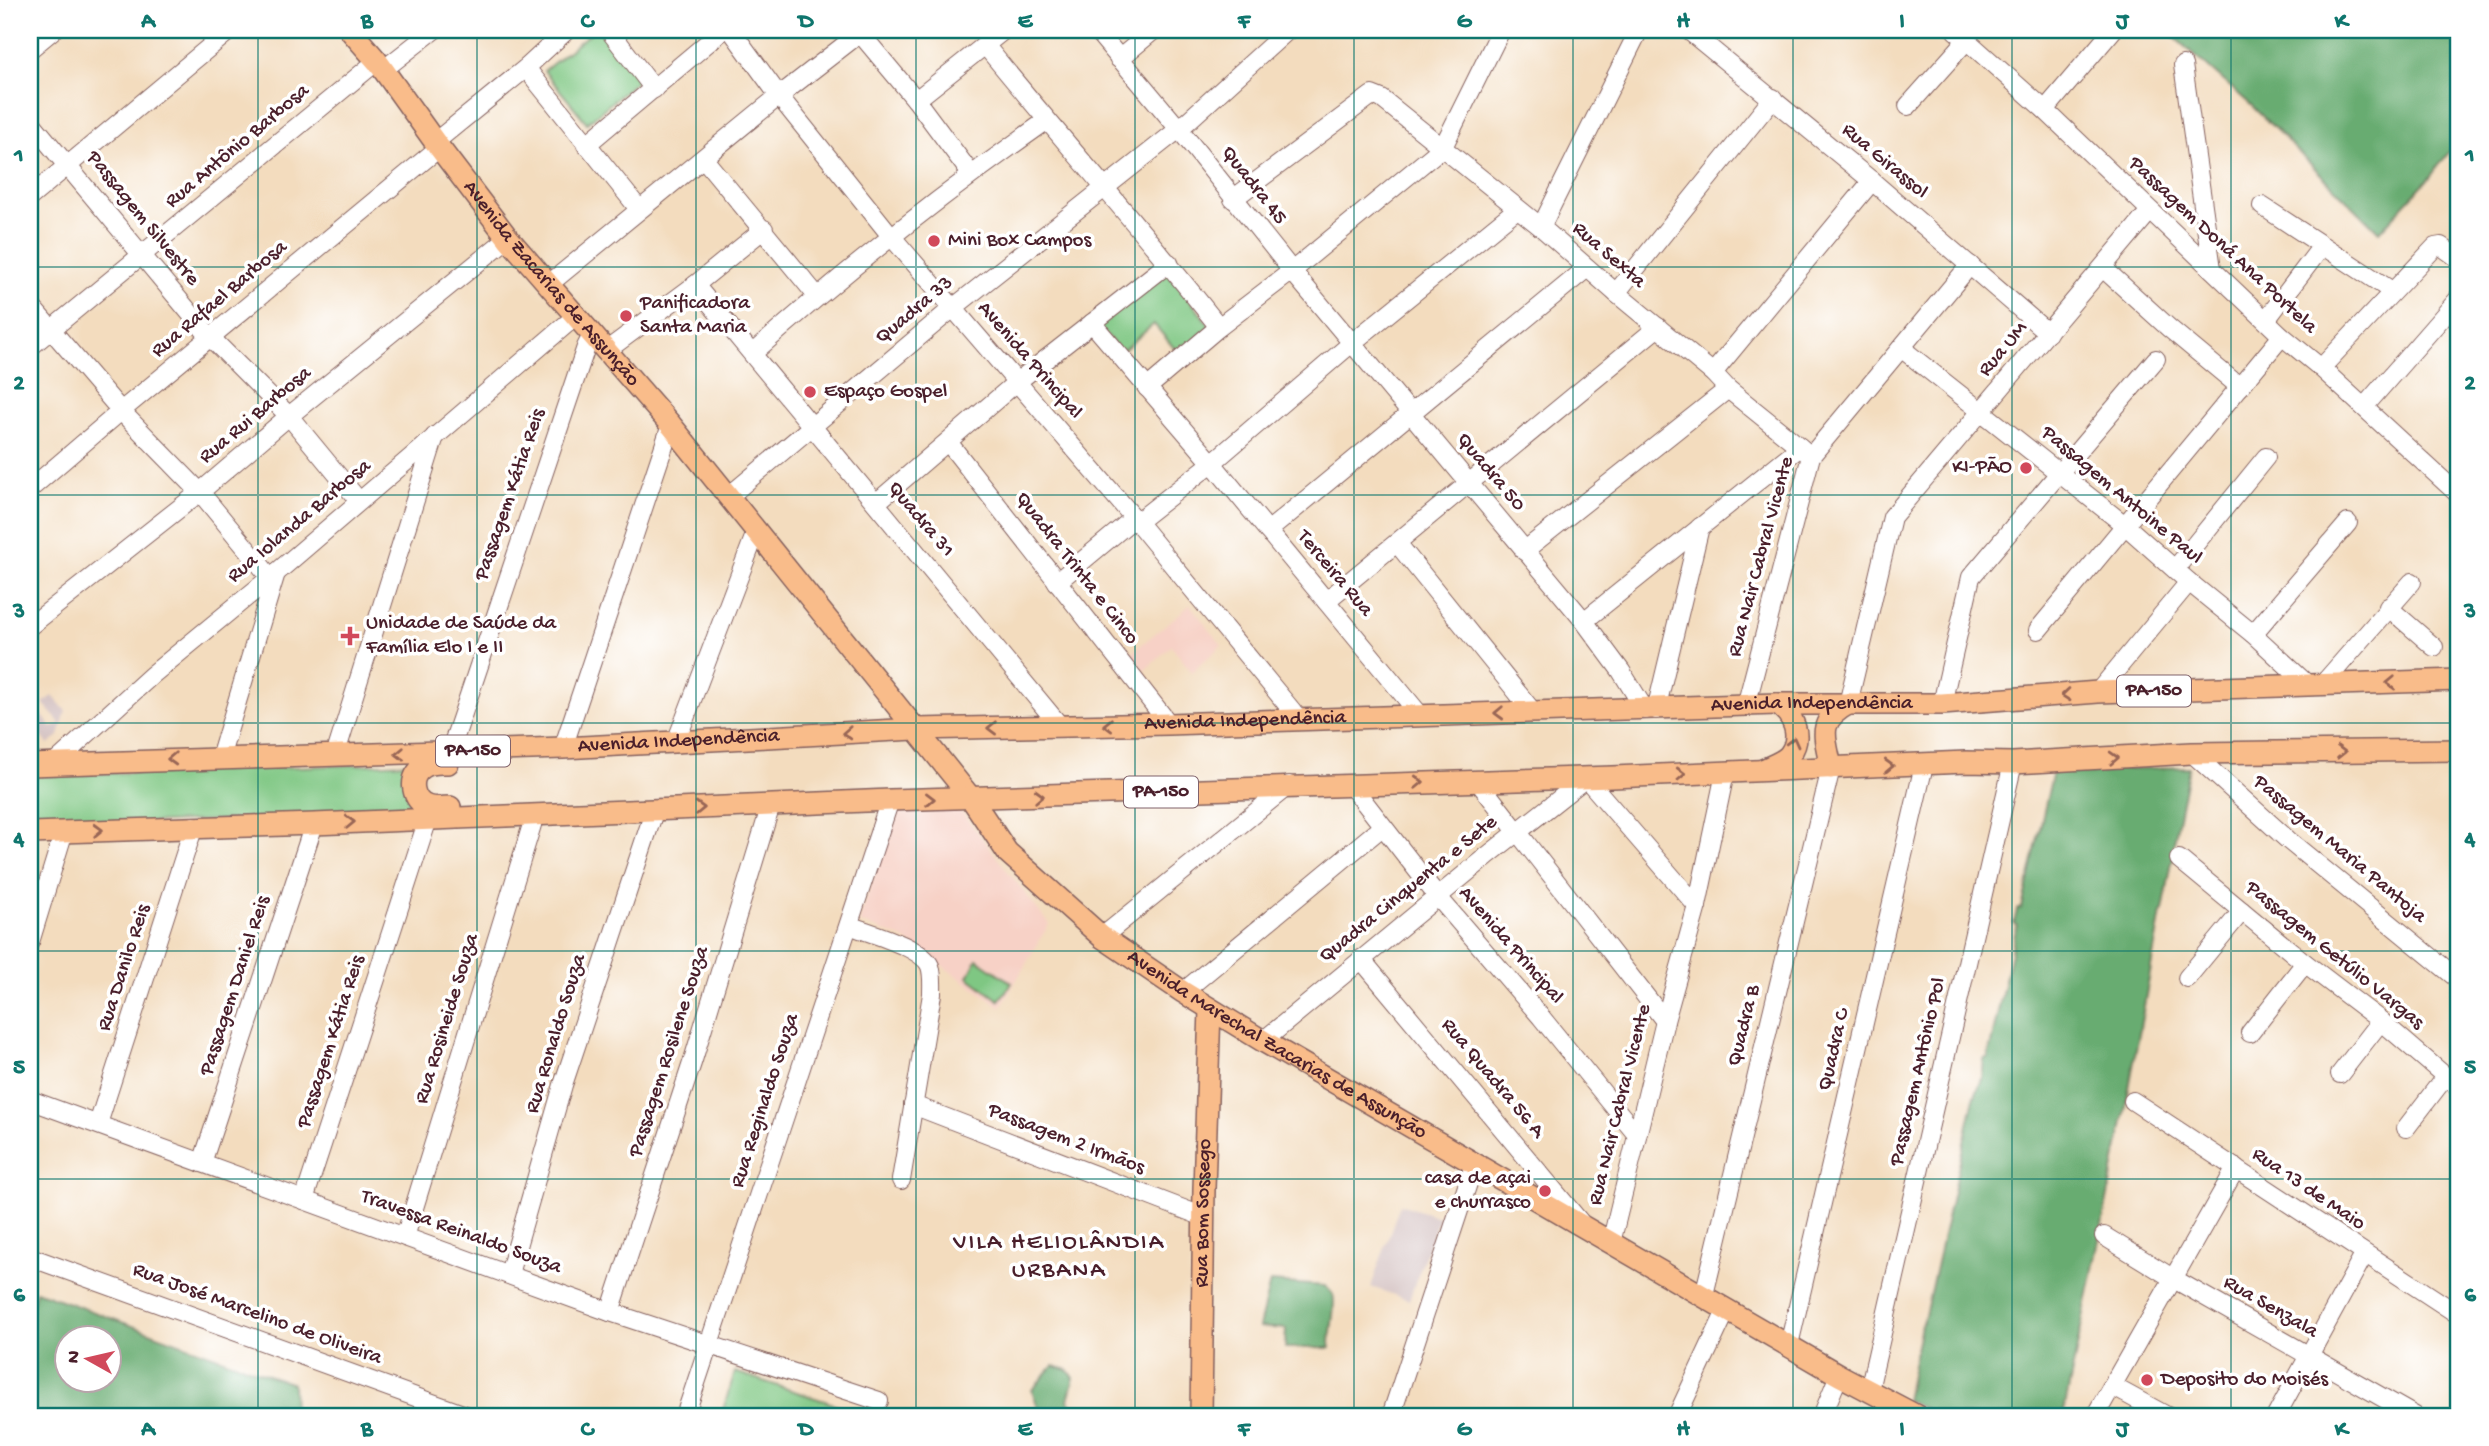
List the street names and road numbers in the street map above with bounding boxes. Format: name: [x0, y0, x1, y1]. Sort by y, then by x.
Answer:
street label: Rua Antônio Barbosa: [161, 78, 316, 215]
street label: Rua Girassol: [1836, 119, 1932, 205]
street label: Quadra 45: [1215, 142, 1291, 230]
street label: Passagem Silvestre: [79, 146, 205, 293]
street label: Passagem Doná Ana Portela: [2122, 151, 2323, 341]
street label: Avenida Zacarias de Assunção: [457, 176, 645, 392]
street label: Rua Sexta: [1566, 217, 1651, 296]
street label: Rua Rafael Barbosa: [147, 235, 294, 364]
street label: Quadra 33: [871, 271, 959, 351]
street label: Avenida Principal: [971, 297, 1087, 425]
street label: Rua UM: [1974, 317, 2034, 383]
street label: Rua Rui Barbosa: [195, 361, 318, 470]
street label: Passagem Kátia Reis: [470, 405, 553, 585]
street label: Passagem Antoine Paul: [2034, 421, 2207, 571]
street label: Quadra 50: [1450, 429, 1530, 517]
street label: Rua Nair Cabral Vicente: [1723, 453, 1801, 660]
street label: Rua Iolanda Barbosa: [223, 454, 378, 589]
street label: Quadra 31: [881, 477, 959, 563]
street label: Quadra Trinta e Cinco: [1009, 488, 1143, 650]
street label: Terceira Rua: [1290, 525, 1378, 623]
road number: PA-150: [2117, 676, 2191, 706]
street label: Avenida Independência: [1711, 691, 1914, 719]
street label: Avenida Independência: [1144, 706, 1348, 737]
street label: Avenida Independência: [577, 724, 781, 760]
road number: PA-150: [436, 736, 510, 766]
street label: Passagem Maria Pantoja: [2247, 770, 2432, 931]
road number: PA-150: [1124, 776, 1198, 807]
street label: Quadra Cinquenta e Sete: [1315, 810, 1504, 970]
street label: Passagem Getúlio Vargas: [2239, 876, 2429, 1037]
street label: Avenida Principal: [1452, 882, 1568, 1010]
street label: Passagem Daniel Reis: [195, 892, 277, 1080]
street label: Rua Danilo Reis: [93, 900, 158, 1035]
street label: Rua Rosineide Souza: [410, 930, 486, 1107]
street label: Passagem Rosilene Souza: [624, 942, 716, 1161]
street label: Avenida Marechal Zacarias de Assunção: [1122, 945, 1431, 1146]
street label: Rua Ronaldo Souza: [521, 950, 594, 1117]
street label: Passagem Kátia Reis: [292, 951, 372, 1132]
street label: Passagem Antônio Pol: [1885, 975, 1953, 1170]
street label: Quadra B: [1723, 982, 1767, 1069]
street label: Rua Nair Cabral Vicente: [1584, 1001, 1658, 1208]
street label: Quadra C: [1813, 1005, 1857, 1093]
street label: Rua Reginaldo Souza: [726, 1009, 806, 1191]
street label: Rua Quadra 56 A: [1435, 1014, 1550, 1145]
street label: Passagem 2 Irmãos: [983, 1098, 1149, 1182]
street label: Rua Bom Sossego: [1190, 1138, 1218, 1288]
street label: Rua 13 de Maio: [2246, 1143, 2370, 1237]
street label: Travessa Reinaldo Souza: [356, 1185, 566, 1281]
street label: Rua José Marcelino de Oliveira: [129, 1258, 386, 1372]
street label: Rua Senzala: [2218, 1271, 2323, 1346]

